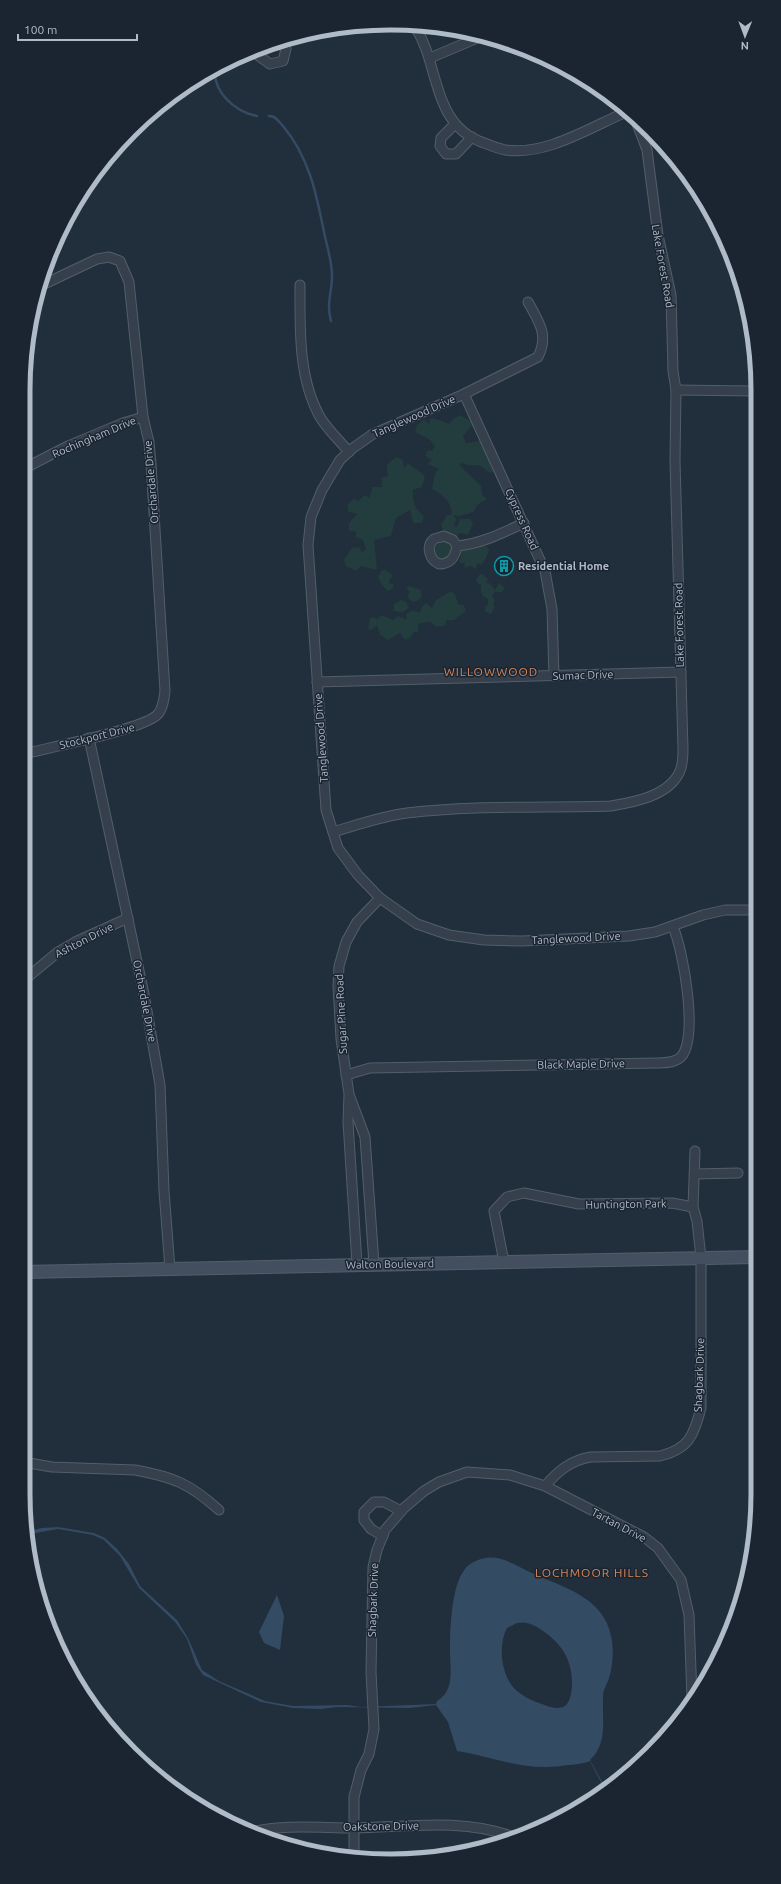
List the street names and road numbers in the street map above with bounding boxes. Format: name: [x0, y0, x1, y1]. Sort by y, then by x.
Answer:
street label: Lake Forest Road: [650, 223, 676, 309]
street label: Tanglewood Drive: [371, 392, 457, 440]
street label: Rochingham Drive: [50, 414, 138, 460]
street label: Orchardale Drive: [141, 440, 161, 524]
street label: Cypress Road: [503, 486, 541, 552]
street label: Lake Forest Road: [672, 583, 686, 667]
street label: Sumac Drive: [552, 668, 614, 682]
street label: Tanglewood Drive: [312, 693, 330, 783]
street label: Stockport Drive: [58, 721, 136, 751]
street label: Ashton Drive: [53, 920, 115, 960]
street label: Tanglewood Drive: [531, 930, 621, 946]
street label: Orchardale Drive: [131, 959, 159, 1043]
street label: Sugar Pine Road: [333, 974, 349, 1054]
street label: Black Maple Drive: [537, 1057, 625, 1071]
street label: Huntington Park: [585, 1197, 667, 1211]
street label: Walton Boulevard: [346, 1257, 434, 1271]
street label: Shagbark Drive: [692, 1338, 706, 1412]
street label: Tartan Drive: [590, 1506, 648, 1544]
street label: Shagbark Drive: [366, 1563, 380, 1637]
street label: Oakstone Drive: [343, 1819, 419, 1833]

